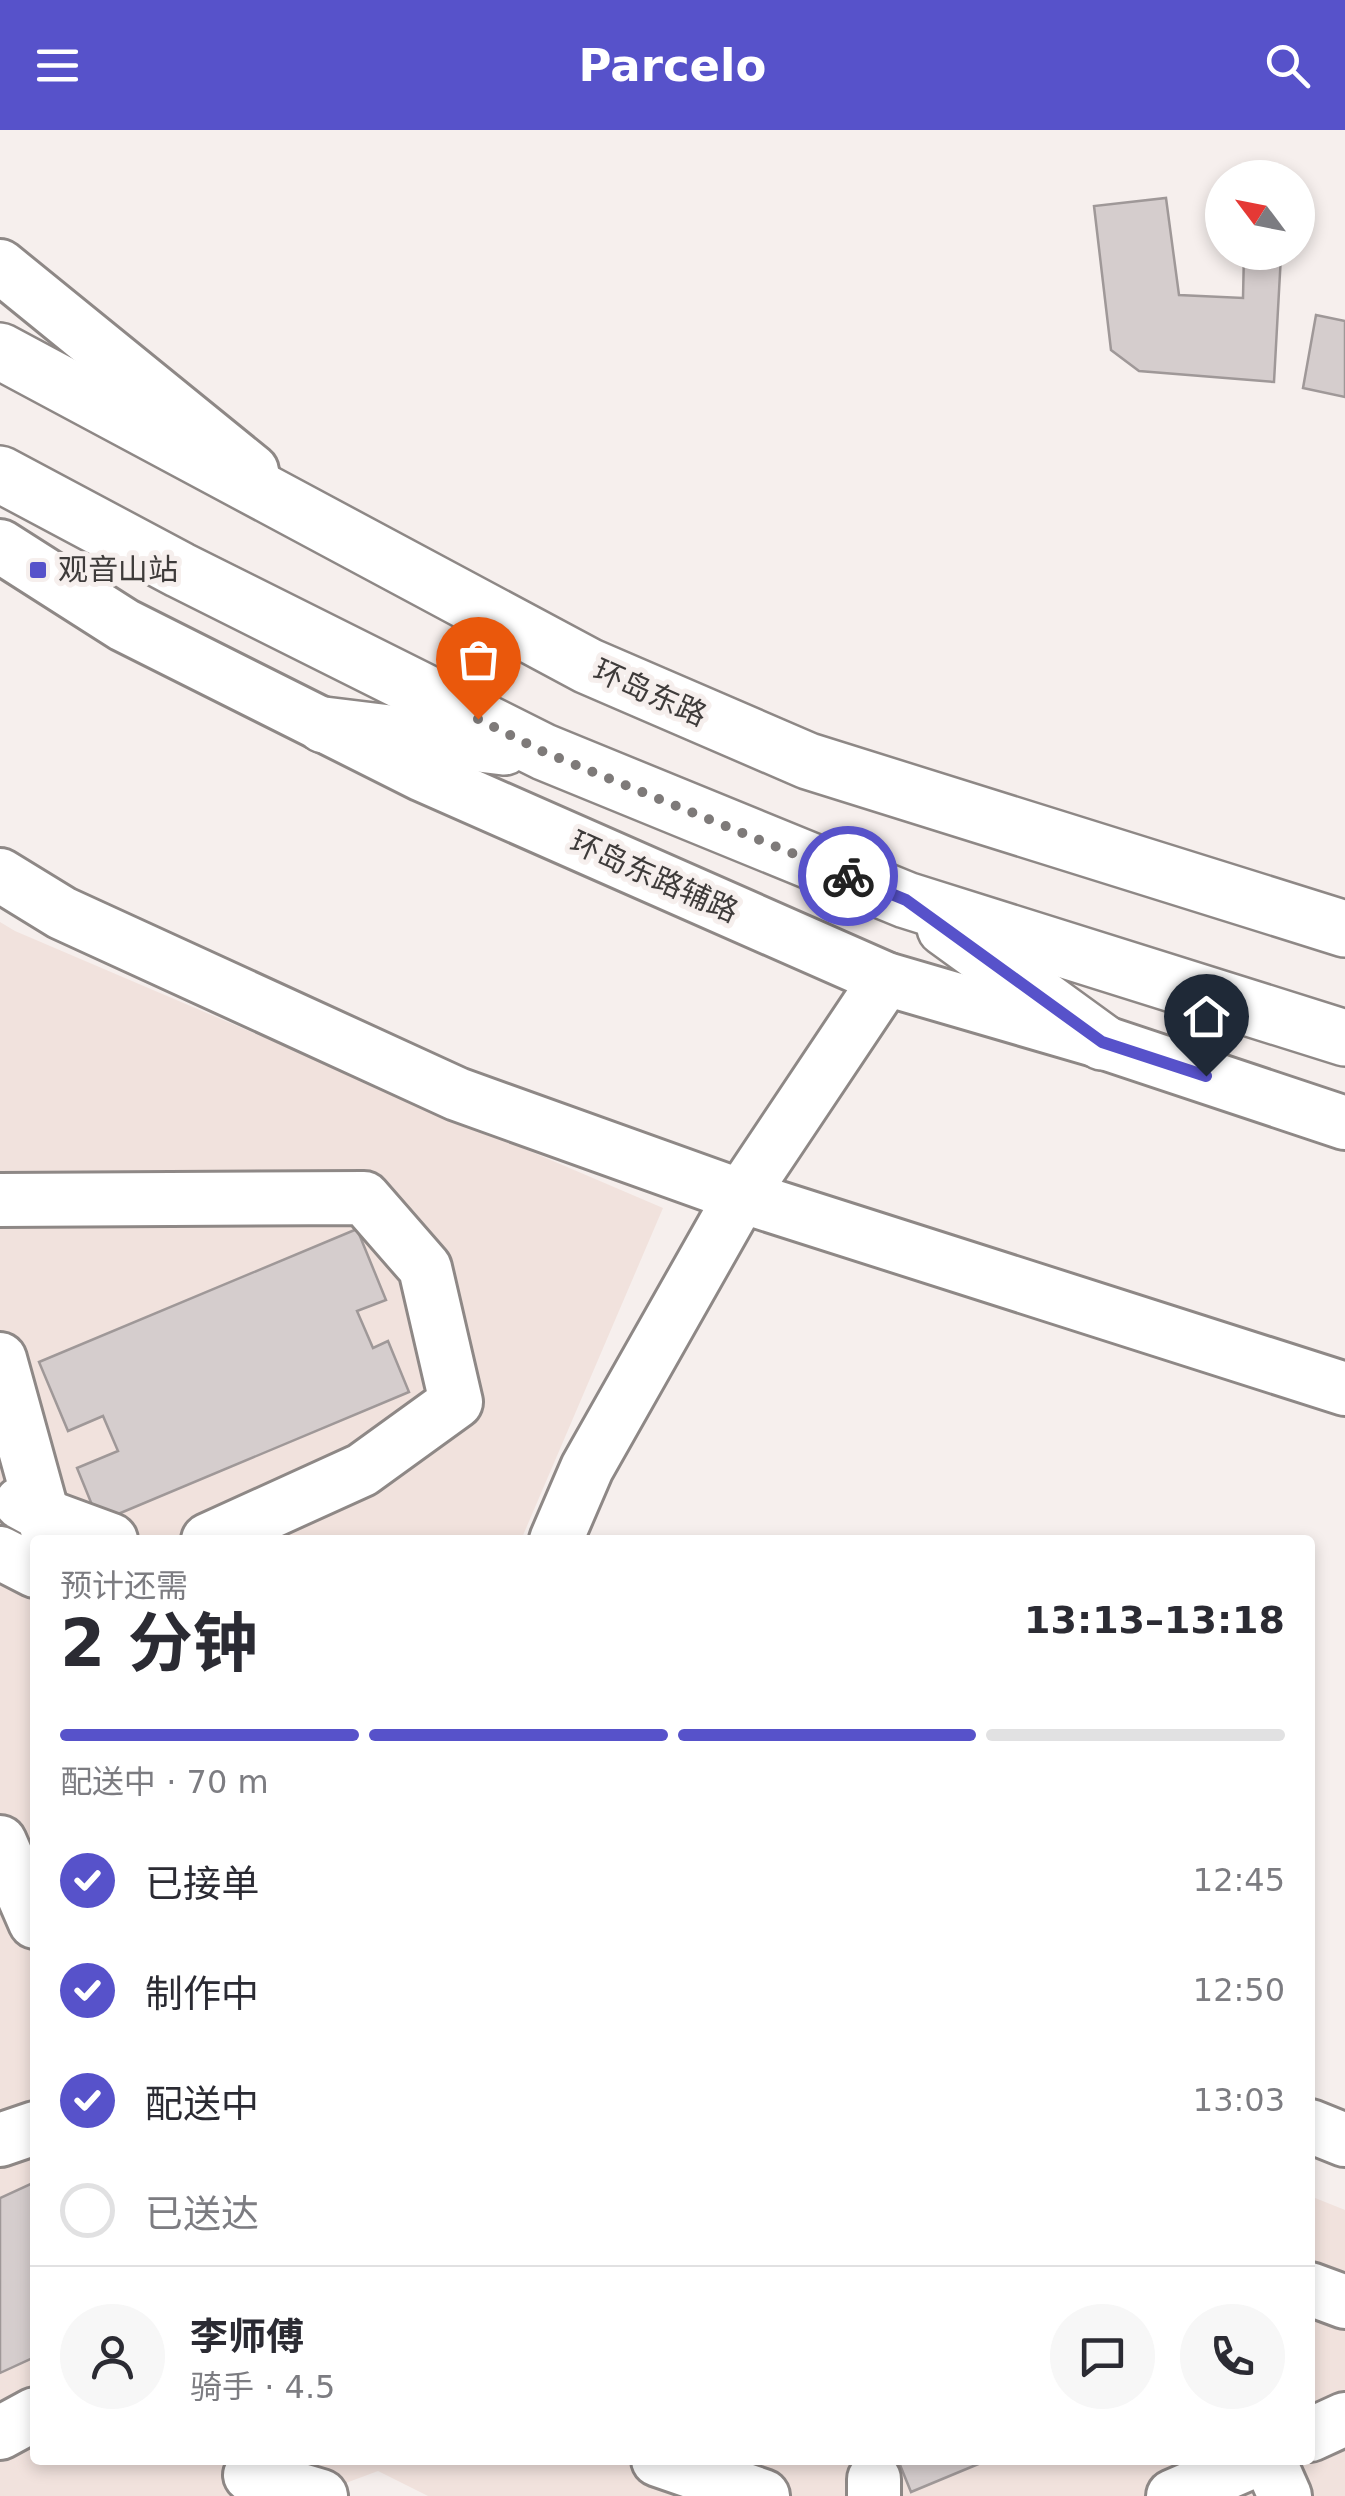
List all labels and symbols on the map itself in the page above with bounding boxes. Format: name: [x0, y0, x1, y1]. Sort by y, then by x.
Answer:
north arrow: [1205, 160, 1315, 270]
place label: 观音山站: [58, 552, 178, 587]
marker: 观音山站: [27, 559, 49, 581]
pin: [436, 617, 521, 720]
street label: 环岛东路: [588, 652, 712, 733]
street label: 环岛东路辅路: [565, 824, 744, 929]
courier: [798, 826, 898, 926]
pin: [1164, 974, 1249, 1077]

